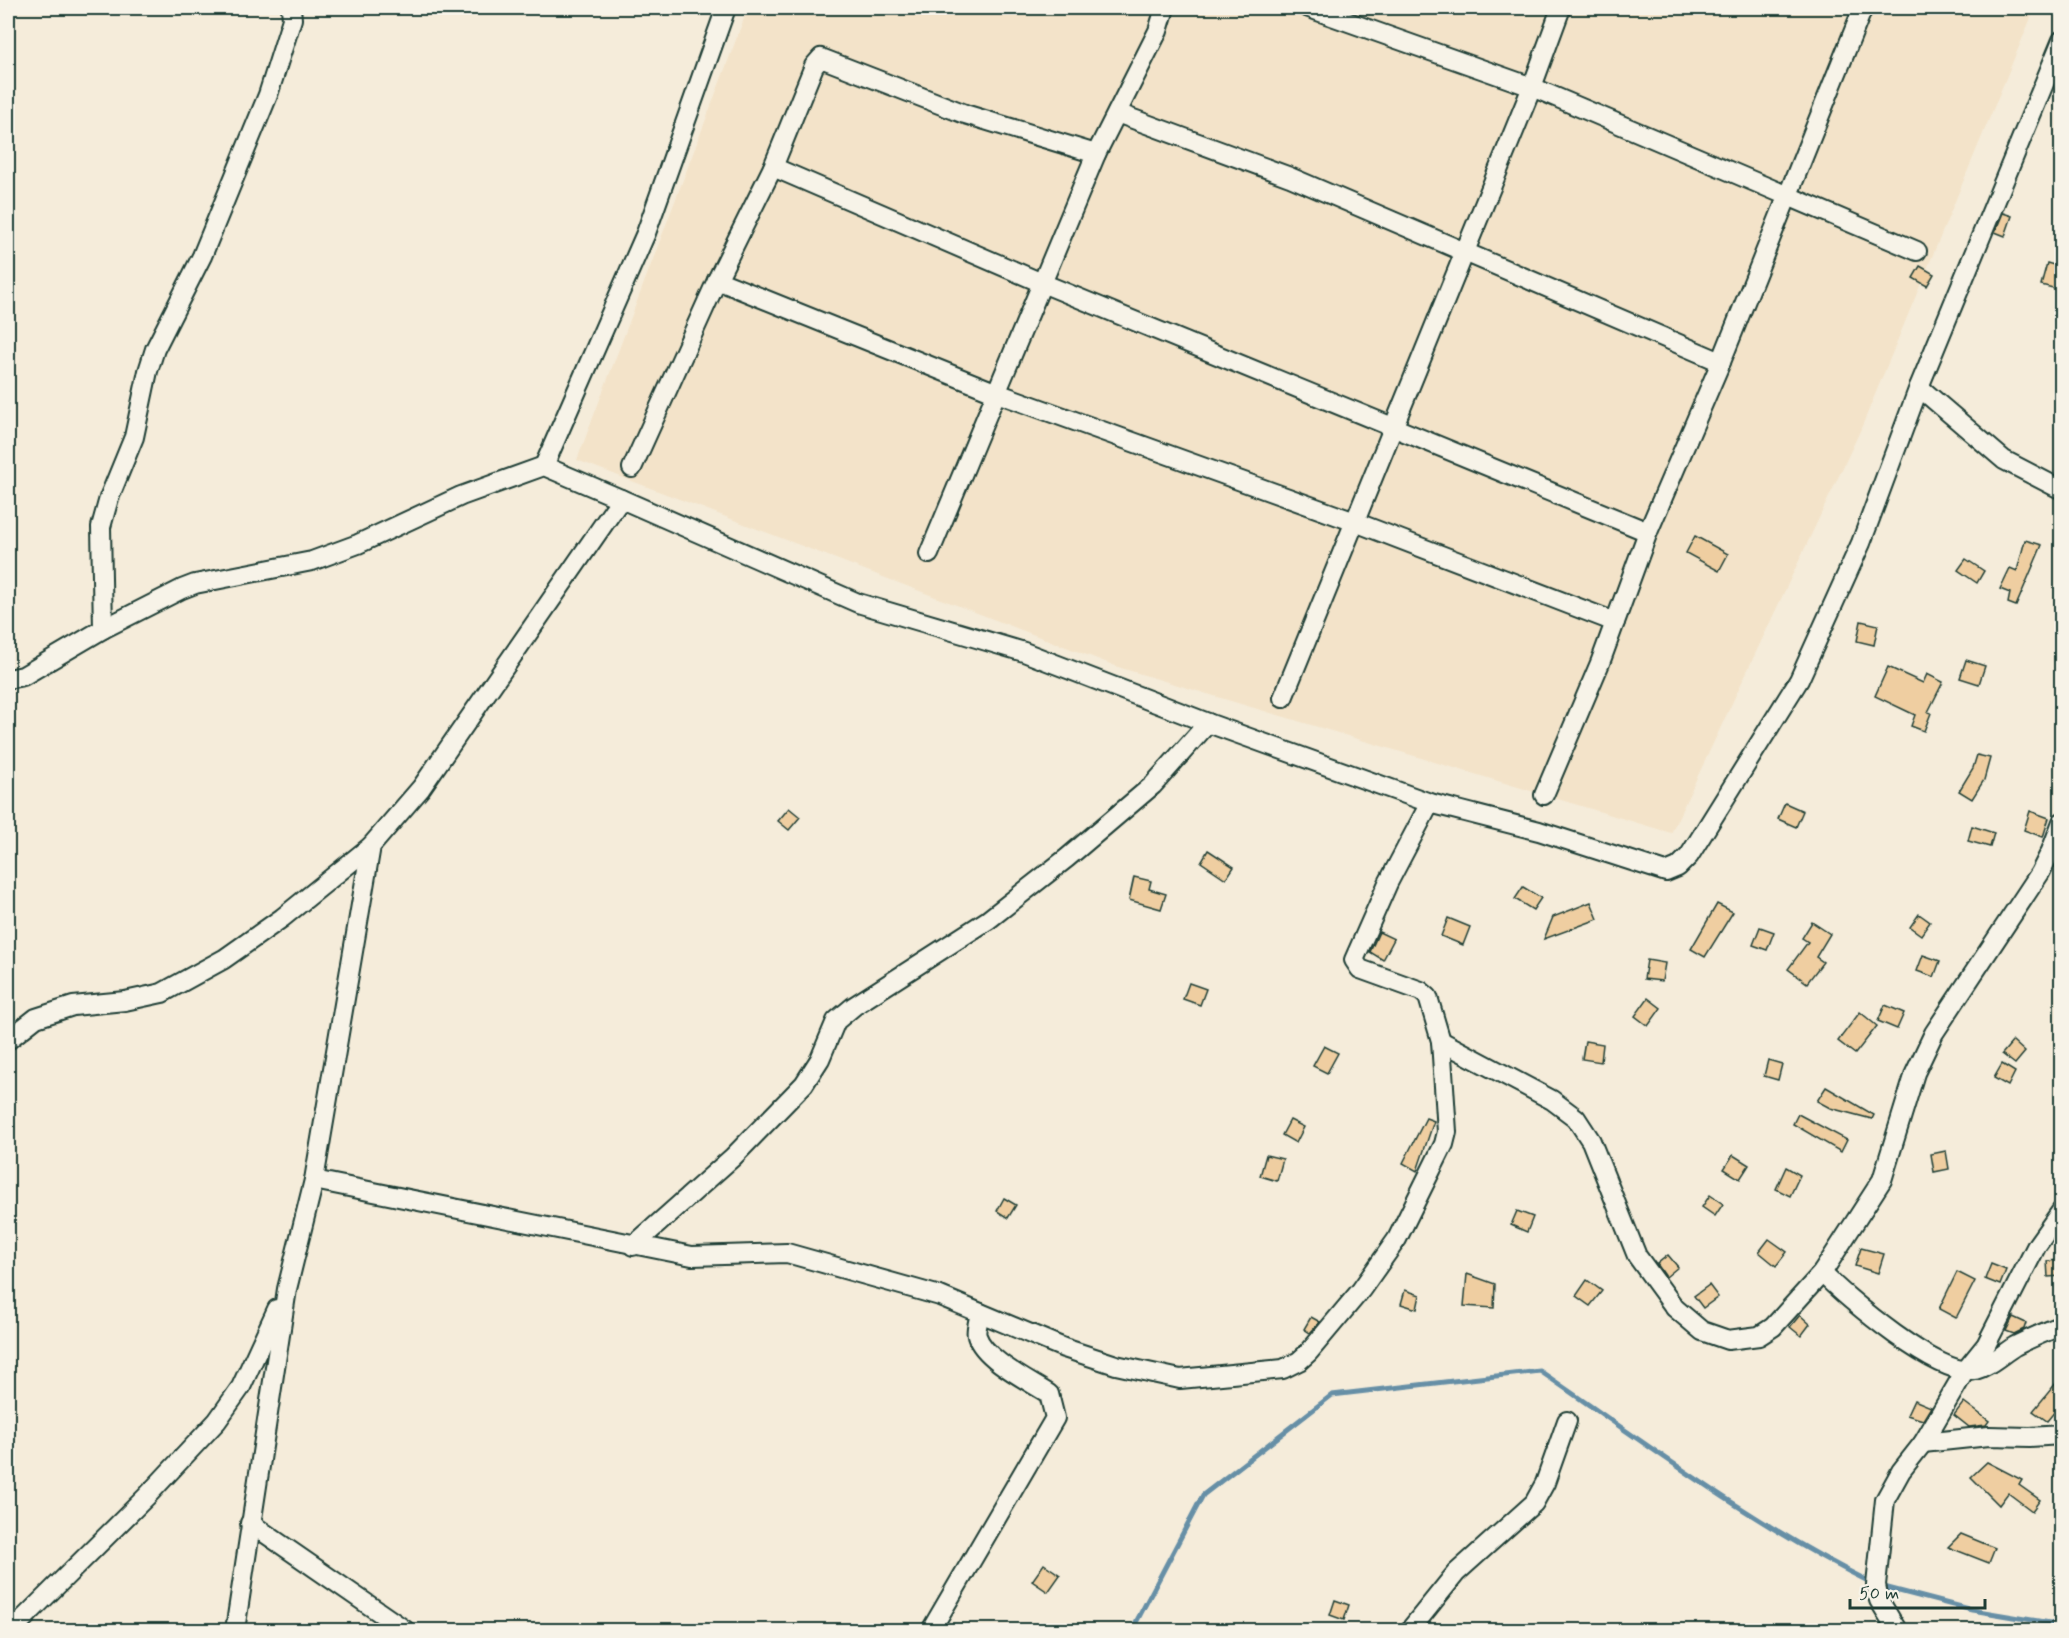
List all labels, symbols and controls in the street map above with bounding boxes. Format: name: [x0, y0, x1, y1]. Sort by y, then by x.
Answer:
scale bar: [1850, 1572, 1985, 1610]
text: 50 m: [1859, 1582, 1899, 1606]

